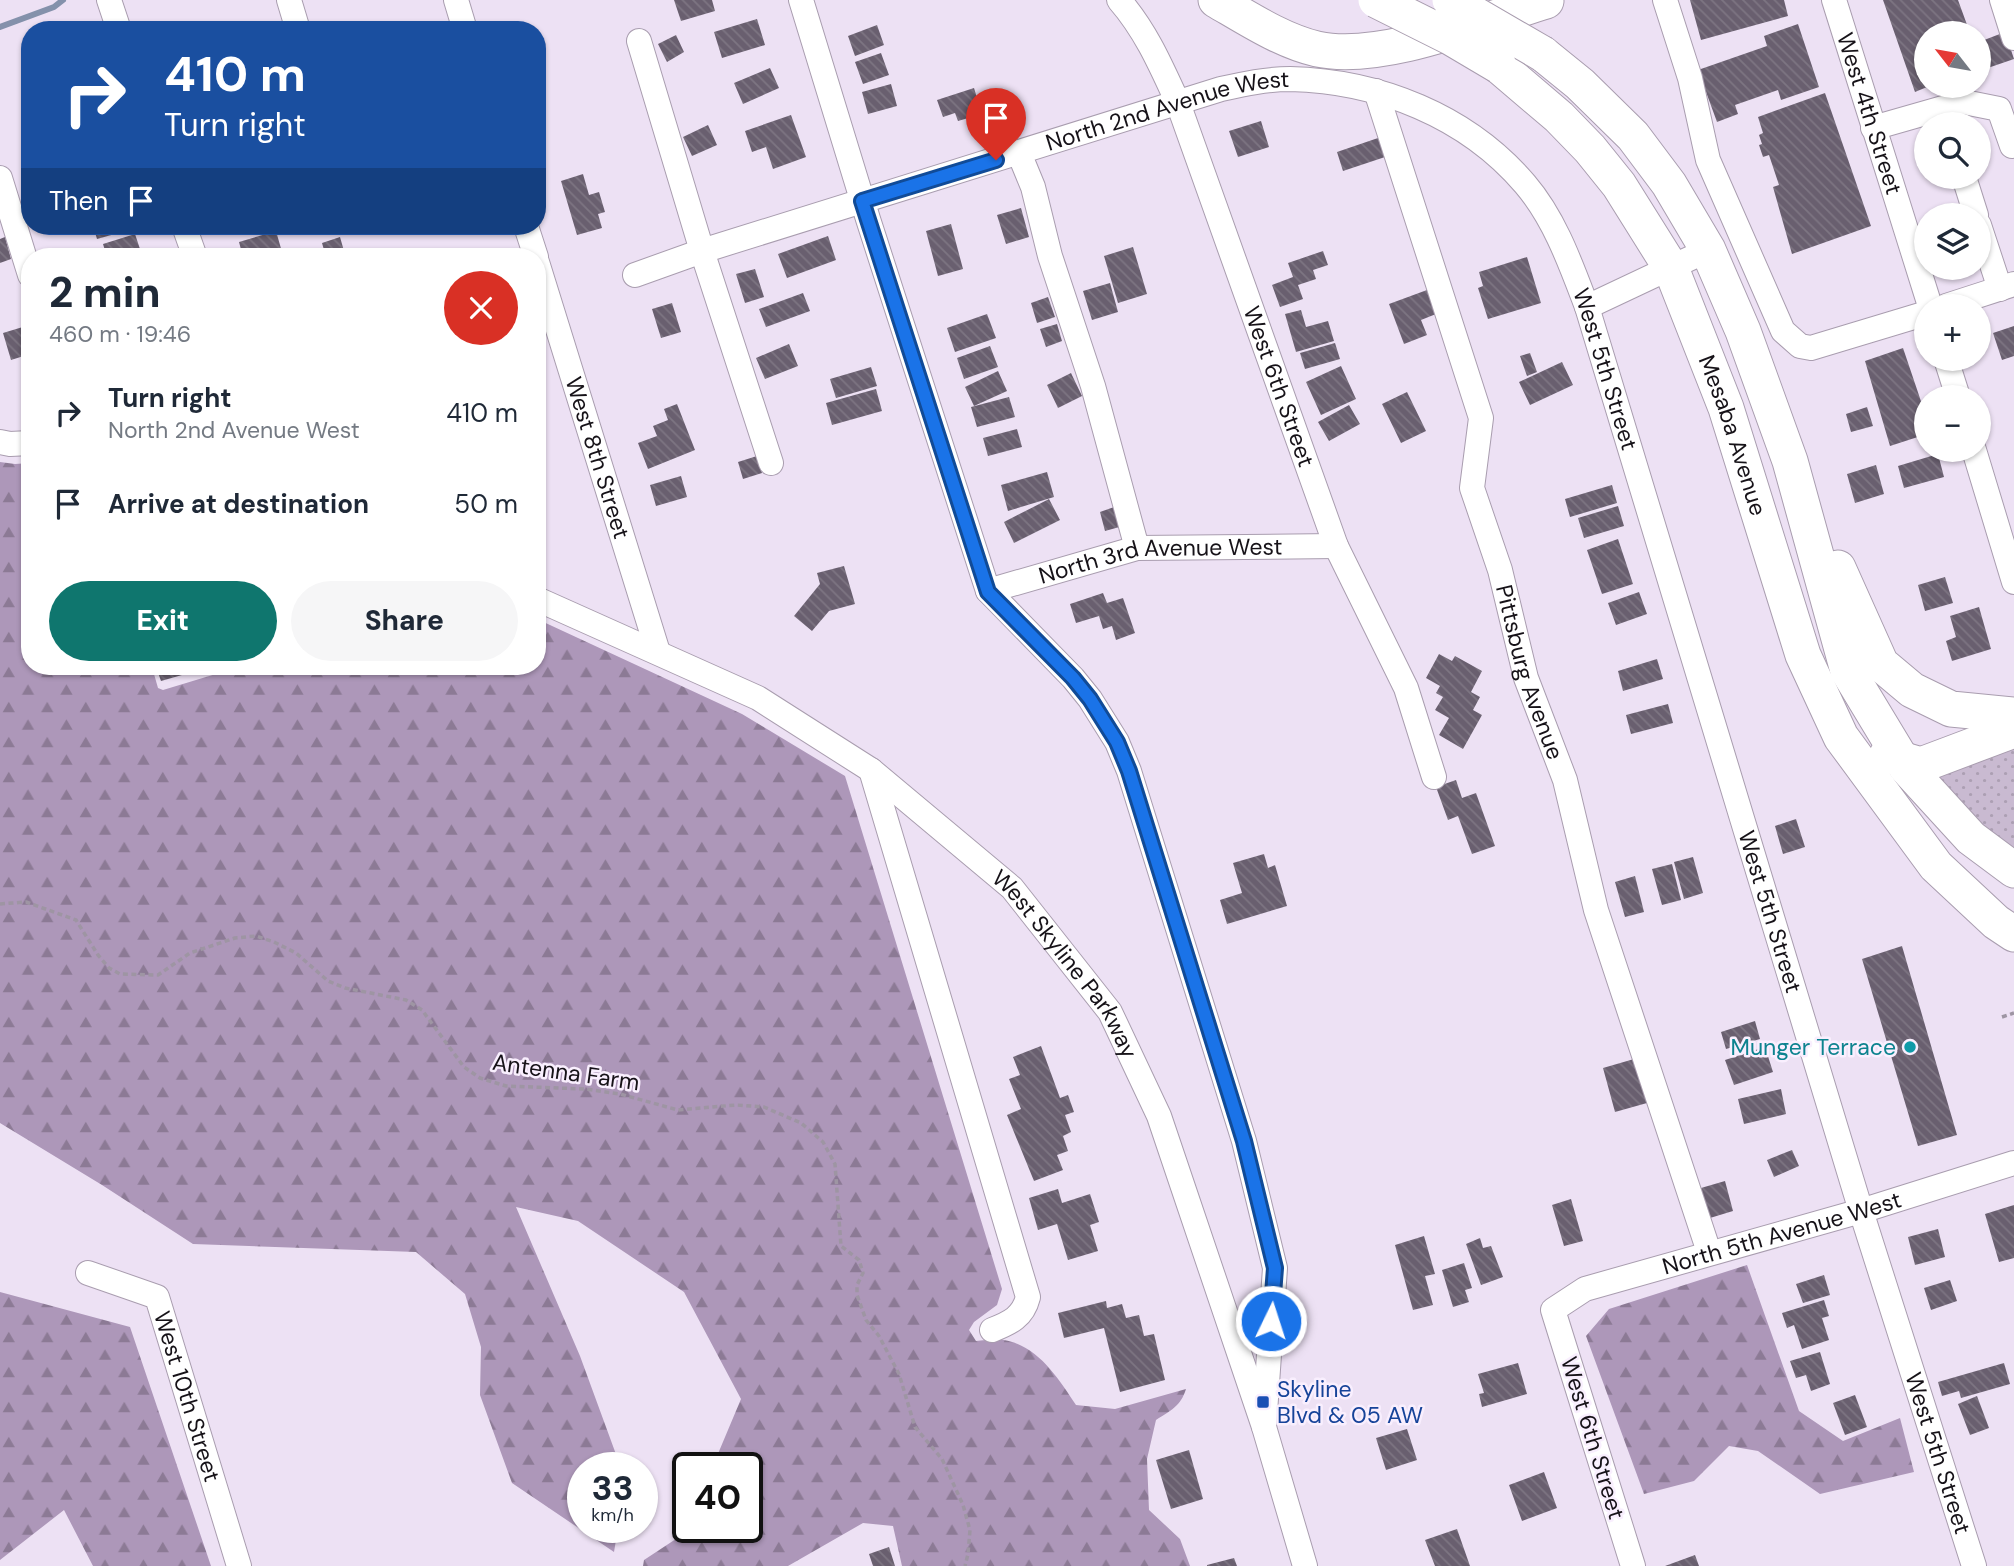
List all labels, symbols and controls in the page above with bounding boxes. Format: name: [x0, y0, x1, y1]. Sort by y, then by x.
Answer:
north arrow: [1914, 21, 1992, 98]
map controls: [1914, 21, 1991, 462]
street label: West 4th Street: [1830, 29, 1909, 198]
text: 410 m: [164, 42, 306, 106]
icon: right: [49, 49, 140, 140]
street label: North 2nd Avenue West: [1042, 64, 1290, 158]
pin: [966, 88, 1026, 160]
icon: arrive: [977, 99, 1015, 137]
text: Turn right: [164, 104, 306, 146]
button: search: [1914, 112, 1991, 189]
icon: arrive: [122, 182, 160, 220]
text: Then: [49, 184, 108, 218]
button: layers: [1914, 203, 1991, 280]
text: 2 min: [49, 265, 160, 320]
button: close: [444, 271, 518, 345]
street label: West 5th Street: [1566, 284, 1645, 454]
button: +: [1914, 294, 1991, 371]
street label: West 6th Street: [1237, 302, 1321, 471]
text: 460 m · 19:46: [49, 319, 191, 349]
street label: Mesaba Avenue: [1692, 351, 1774, 519]
street label: West 8th Street: [559, 373, 637, 542]
text: Turn right: [108, 381, 232, 415]
button: −: [1914, 385, 1991, 462]
icon: right: [49, 394, 87, 432]
text: 410 m: [446, 396, 518, 430]
text: North 2nd Avenue West: [108, 415, 360, 445]
icon: arrive: [49, 485, 87, 523]
text: Arrive at destination: [108, 487, 369, 521]
text: 50 m: [454, 487, 518, 521]
street label: North 3rd Avenue West: [1035, 532, 1283, 591]
button: Exit: [49, 581, 277, 661]
button: Share: [291, 581, 518, 661]
street label: Pittsburg Avenue: [1489, 582, 1571, 764]
street label: West 5th Street: [1732, 827, 1809, 996]
street label: West Skyline Parkway: [986, 863, 1145, 1063]
place label: Munger Terrace: [1731, 1032, 1896, 1062]
marker: Munger Terrace: [1902, 1039, 1918, 1055]
street label: Antenna Farm: [490, 1047, 642, 1097]
street label: North 5th Avenue West: [1659, 1184, 1905, 1281]
position arrow: [1234, 1284, 1308, 1358]
street label: West 10th Street: [147, 1307, 227, 1485]
street label: West 6th Street: [1554, 1353, 1632, 1523]
street label: West 5th Street: [1898, 1369, 1978, 1538]
place label: Skyline Blvd & 05 AW: [1277, 1374, 1423, 1430]
marker: Skyline Blvd & 05 AW: [1255, 1394, 1271, 1410]
speed limit sign: 40: [672, 1452, 763, 1543]
text: 33: [591, 1465, 634, 1511]
text: km/h: [591, 1503, 634, 1527]

